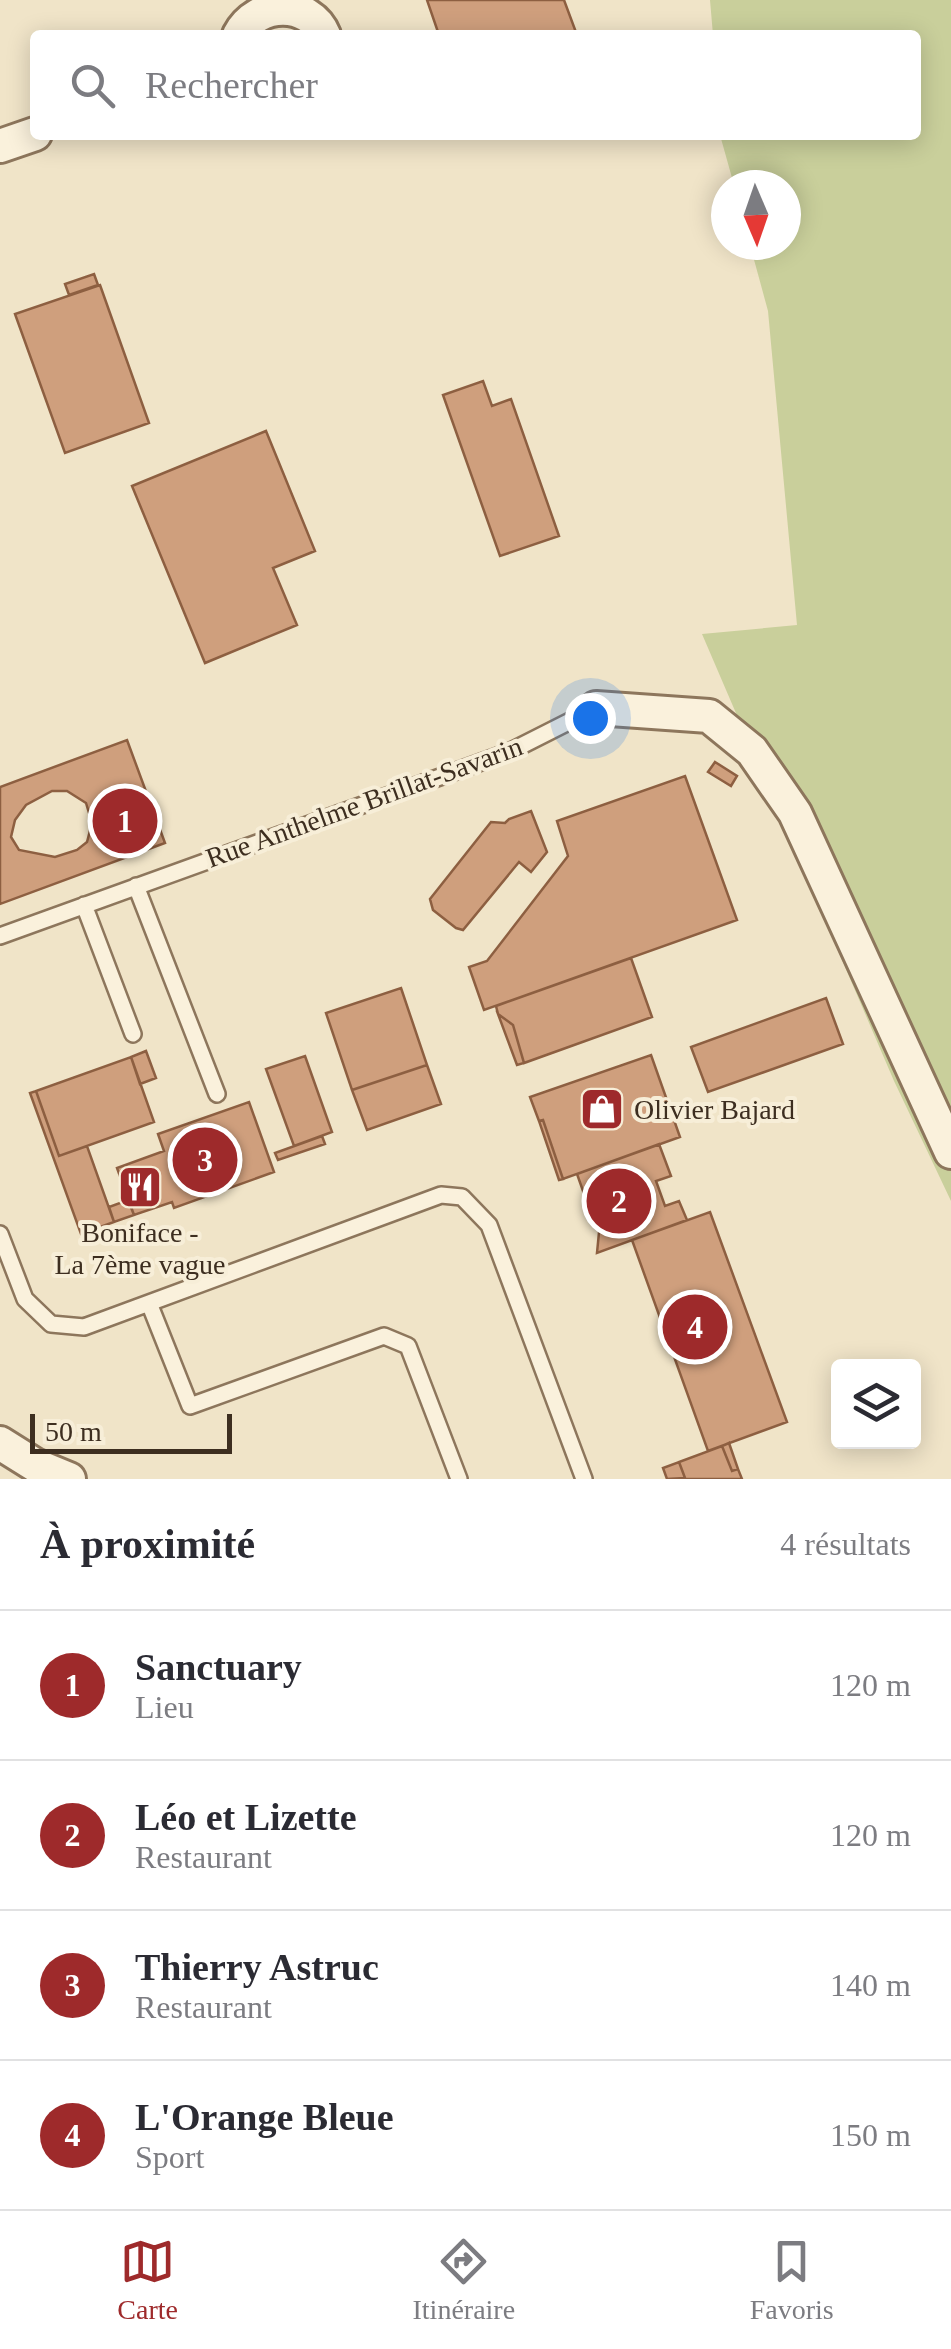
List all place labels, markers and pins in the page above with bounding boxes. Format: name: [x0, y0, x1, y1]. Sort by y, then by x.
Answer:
pin: 1: [92, 784, 158, 858]
shop icon: Olivier Bajard: [579, 1086, 625, 1132]
place label: Olivier Bajard: [634, 1094, 795, 1125]
pin: 3: [172, 1122, 238, 1198]
restaurant icon: Boniface - La 7ème vague: [117, 1164, 163, 1210]
pin: 2: [586, 1164, 652, 1238]
place label: Boniface - La 7ème vague: [54, 1217, 226, 1280]
pin: 4: [662, 1290, 728, 1364]

